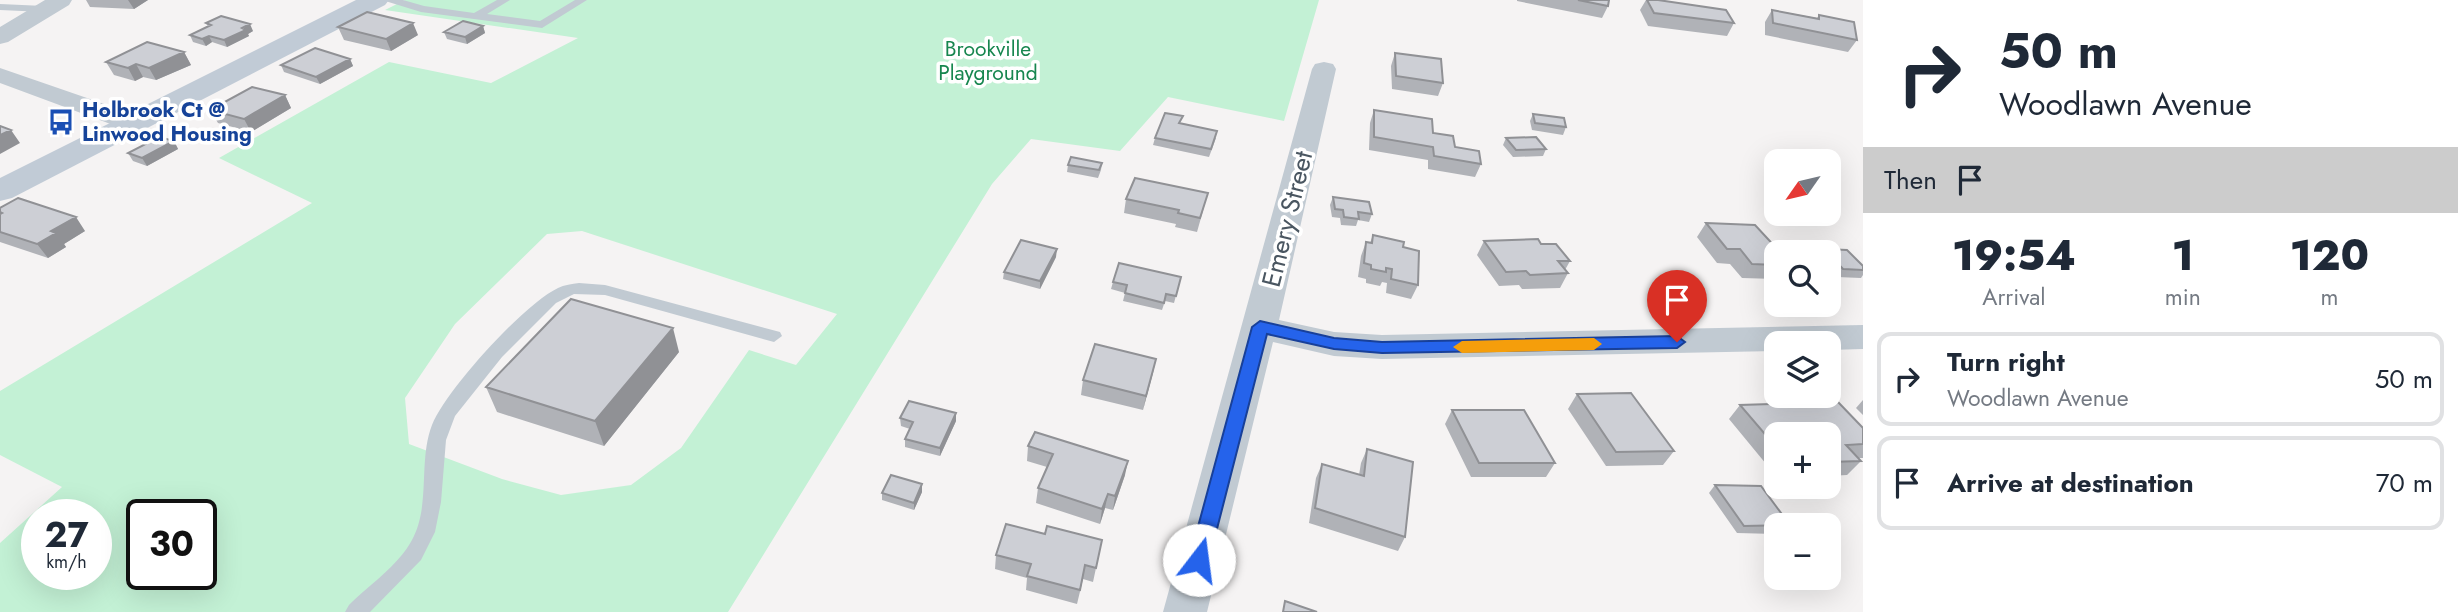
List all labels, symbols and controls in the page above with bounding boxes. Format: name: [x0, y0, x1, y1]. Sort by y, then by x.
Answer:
text: 50 m: [1999, 16, 2118, 86]
icon: right: [1884, 28, 1975, 119]
park label: Brookville Playground: [938, 34, 1038, 88]
text: Woodlawn Avenue: [1999, 81, 2252, 127]
place label: Holbrook Ct @ Linwood Housing: [82, 95, 252, 149]
bus stop icon: Holbrook Ct @ Linwood Housing: [46, 107, 76, 137]
street label: Emery Street: [1252, 146, 1322, 291]
north arrow: [1764, 149, 1841, 226]
map controls: [1764, 149, 1841, 590]
text: Then: [1884, 161, 1937, 199]
icon: arrive: [1951, 161, 1989, 199]
text: 19:54: [1952, 225, 2076, 286]
text: 1: [2172, 225, 2194, 286]
text: 120: [2290, 225, 2369, 286]
button: search: [1764, 240, 1841, 317]
pin: [1647, 270, 1707, 342]
text: Arrival: [1982, 280, 2046, 314]
text: min: [2165, 280, 2201, 314]
text: m: [2320, 280, 2338, 314]
icon: arrive: [1658, 281, 1696, 319]
button: layers: [1764, 331, 1841, 408]
text: Turn right: [1947, 343, 2065, 381]
icon: right: [1888, 360, 1926, 398]
text: 50 m: [2375, 360, 2433, 398]
text: Woodlawn Avenue: [1947, 381, 2129, 415]
button: +: [1764, 422, 1841, 499]
icon: arrive: [1888, 464, 1926, 502]
text: Arrive at destination: [1947, 464, 2194, 502]
text: 70 m: [2376, 464, 2433, 502]
speed limit sign: 30: [126, 499, 217, 590]
text: 27: [44, 510, 89, 560]
button: −: [1764, 513, 1841, 590]
position arrow: [1162, 523, 1236, 597]
text: km/h: [46, 549, 87, 575]

